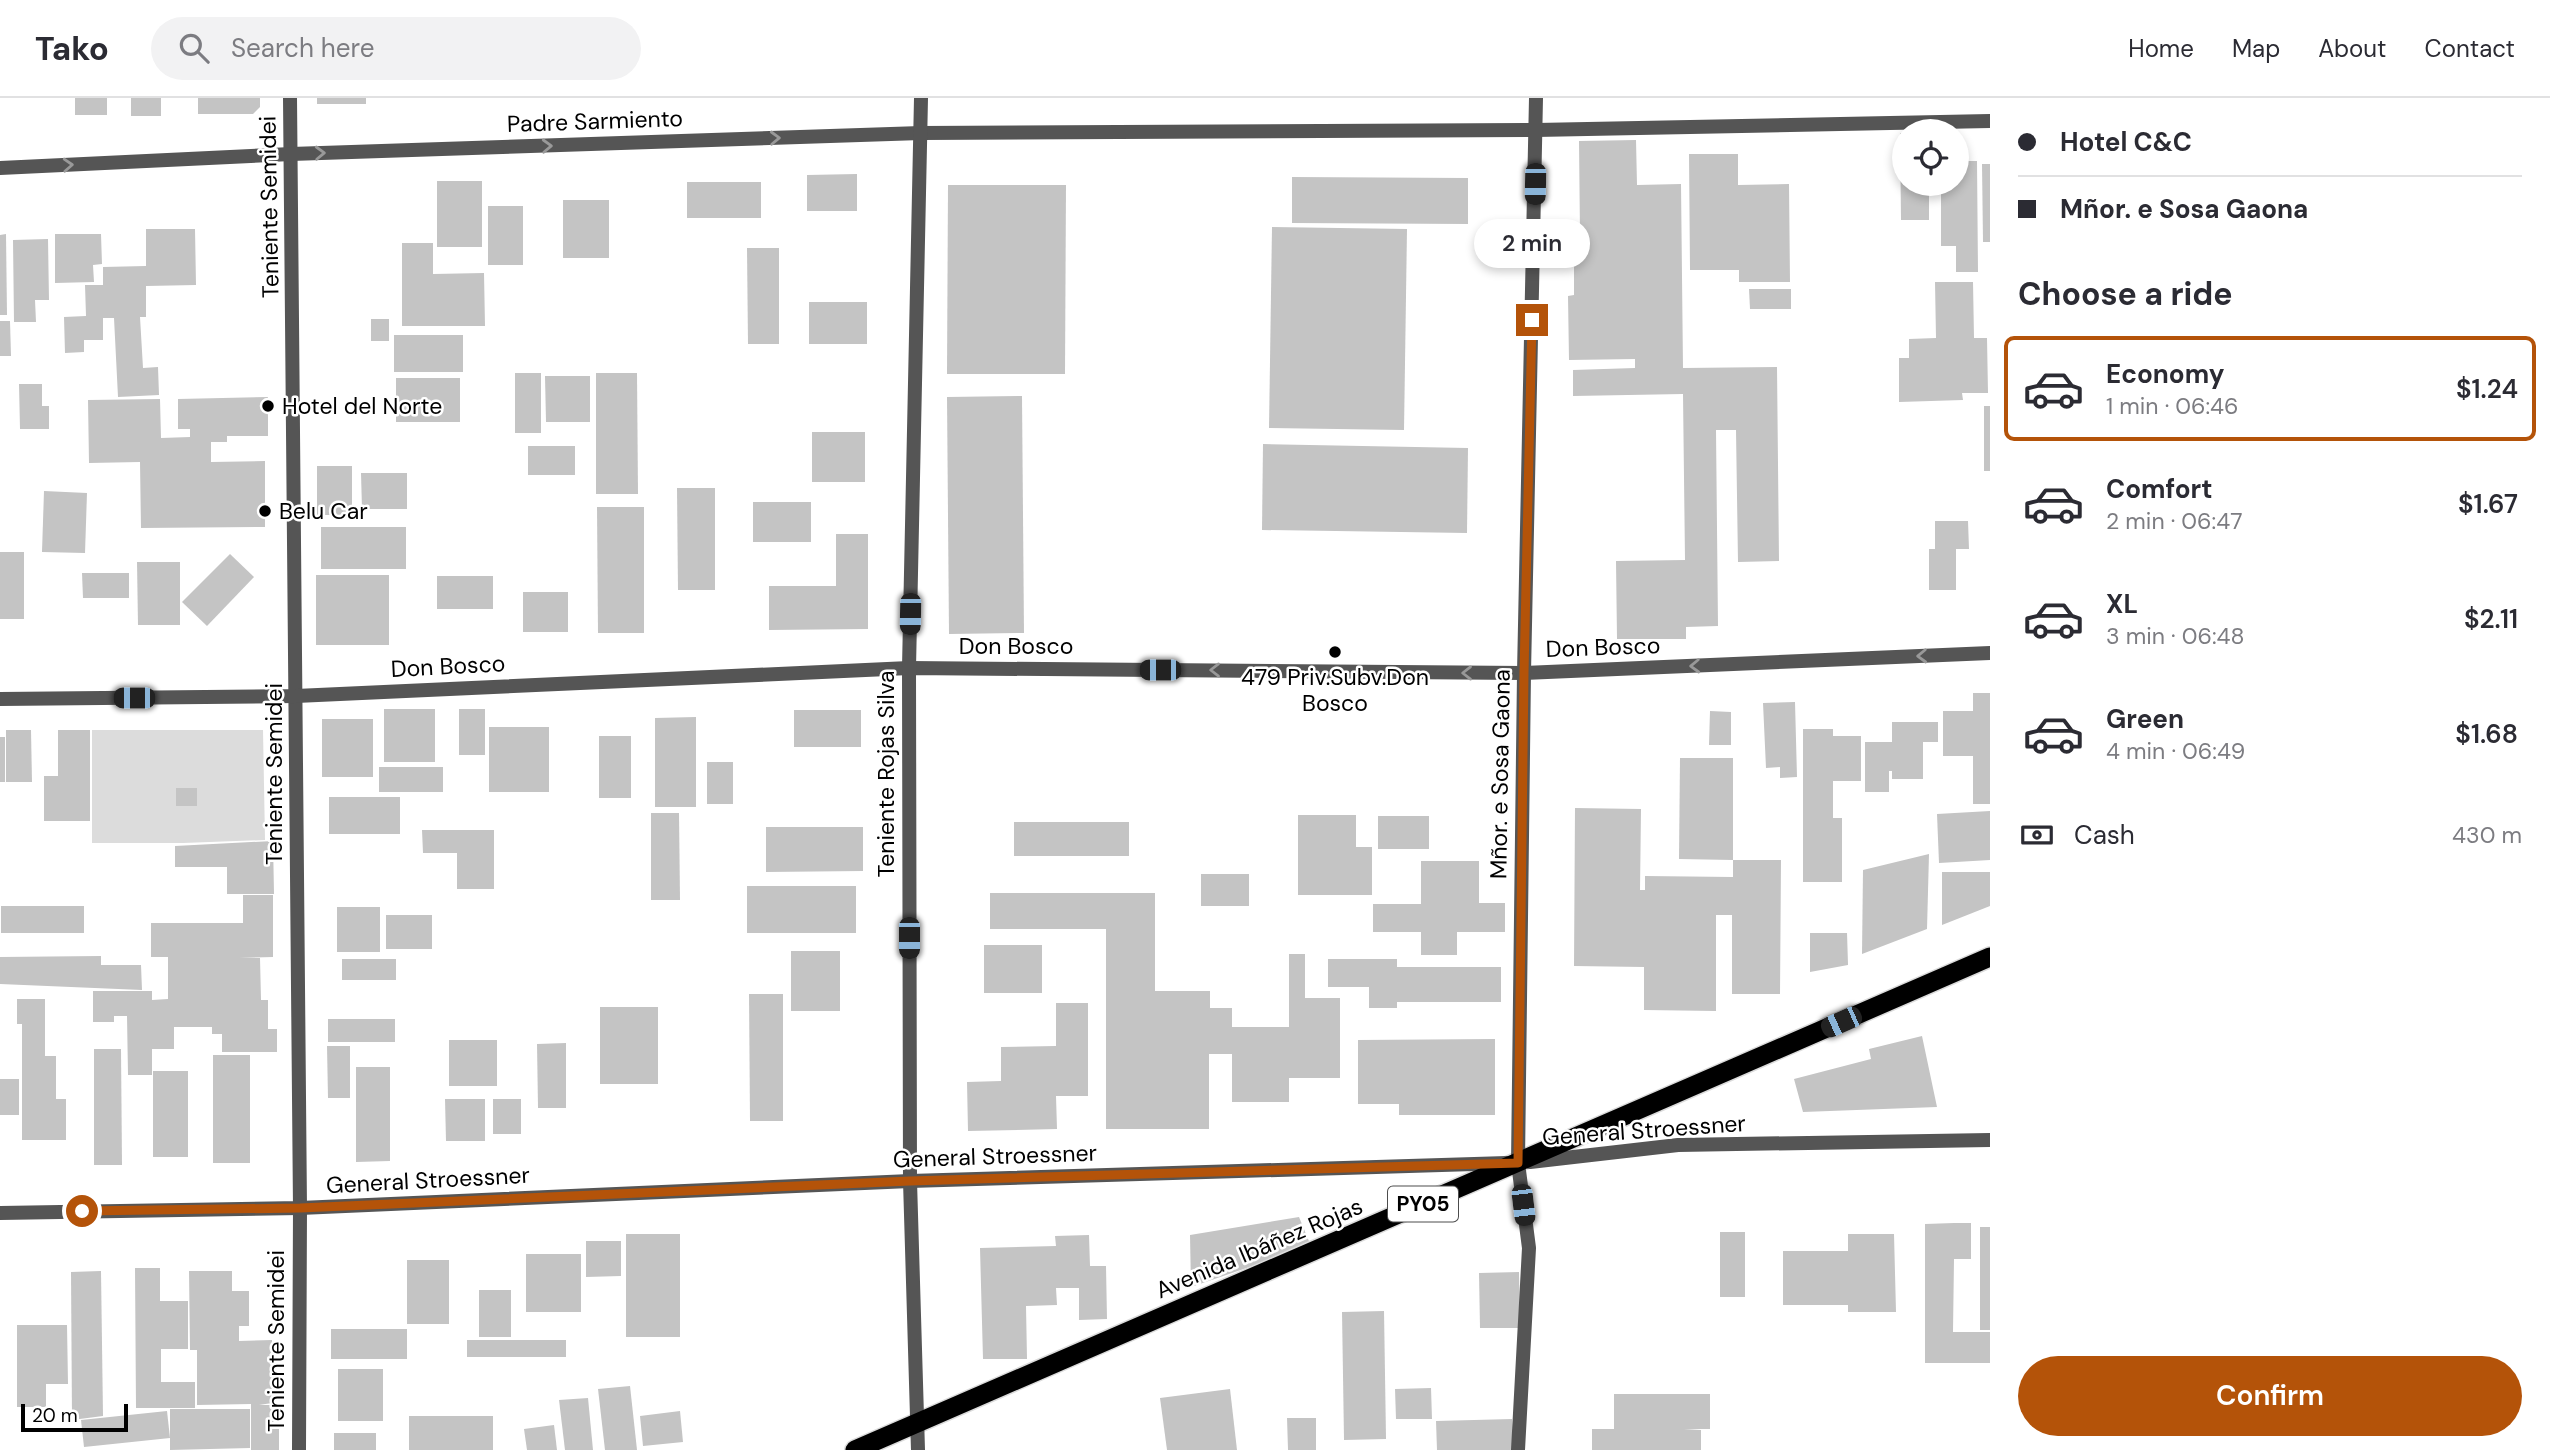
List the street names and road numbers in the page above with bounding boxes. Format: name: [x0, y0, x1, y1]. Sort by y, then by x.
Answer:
street label: Padre Sarmiento: [507, 103, 683, 139]
street label: Teniente Semidei: [252, 116, 286, 298]
street label: Don Bosco: [1545, 630, 1661, 664]
street label: Don Bosco: [959, 631, 1073, 661]
street label: Don Bosco: [390, 648, 506, 684]
street label: Mñor. e Sosa Gaona: [1483, 669, 1517, 879]
street label: Teniente Rojas Silva: [871, 670, 901, 878]
street label: Teniente Semidei: [259, 683, 289, 865]
street label: General Stroessner: [1541, 1108, 1747, 1152]
street label: General Stroessner: [893, 1137, 1097, 1175]
street label: General Stroessner: [325, 1160, 531, 1200]
road number: PY05: [1388, 1186, 1458, 1222]
street label: Avenida Ibáñez Rojas: [1151, 1191, 1367, 1305]
street label: Teniente Semidei: [261, 1250, 291, 1432]

